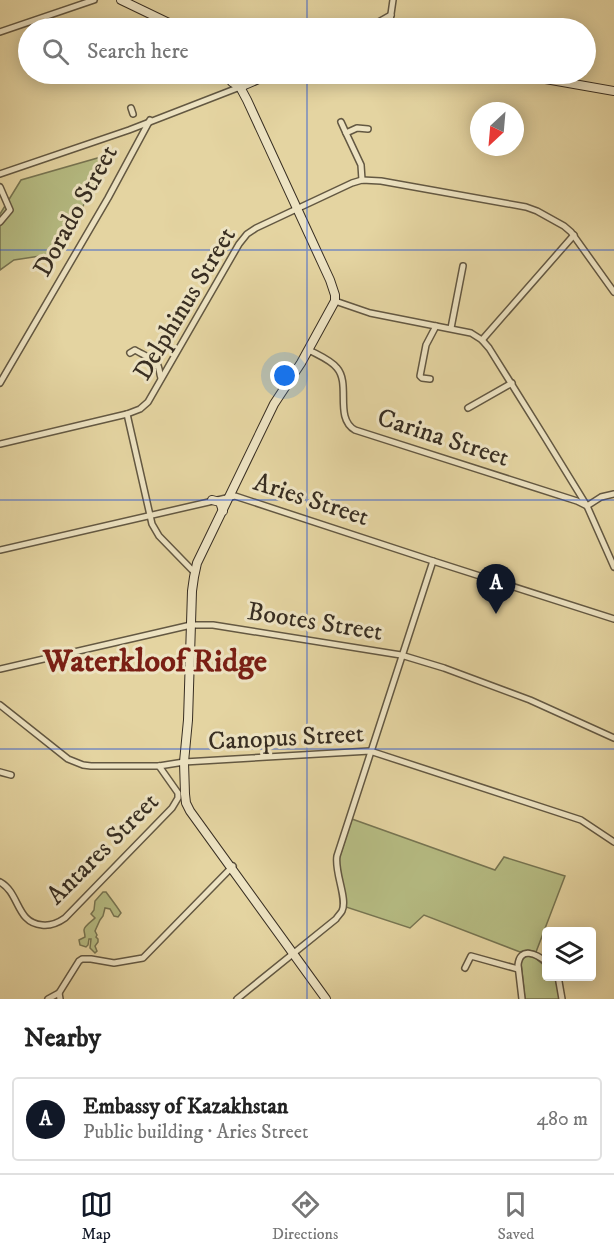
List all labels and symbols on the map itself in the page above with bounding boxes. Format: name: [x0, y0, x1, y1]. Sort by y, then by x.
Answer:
north arrow: [470, 102, 524, 156]
street label: Dorado Street: [26, 139, 126, 283]
street label: Delphinus Street: [126, 221, 244, 387]
your location: [270, 361, 299, 390]
street label: Carina Street: [373, 401, 513, 475]
street label: Aries Street: [249, 466, 373, 534]
pin: A: [476, 564, 516, 614]
street label: Bootes Street: [245, 595, 385, 649]
district label: Waterkloof Ridge: [42, 642, 267, 682]
street label: Canopus Street: [207, 717, 365, 759]
street label: Antares Street: [40, 786, 166, 912]

